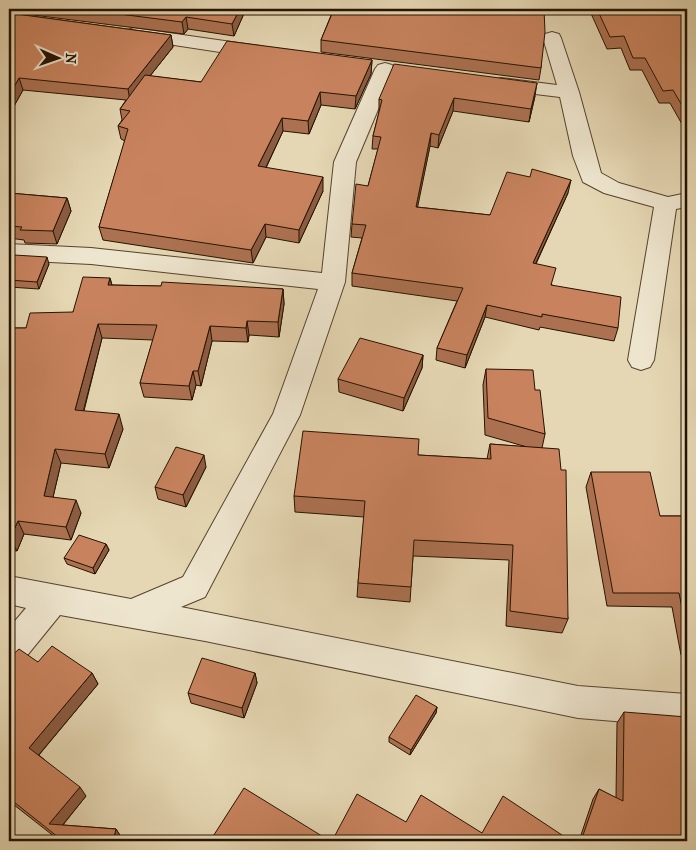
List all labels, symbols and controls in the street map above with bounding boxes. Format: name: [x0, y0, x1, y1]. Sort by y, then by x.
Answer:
north arrow: [32, 32, 82, 82]
text: N: [62, 53, 79, 64]

